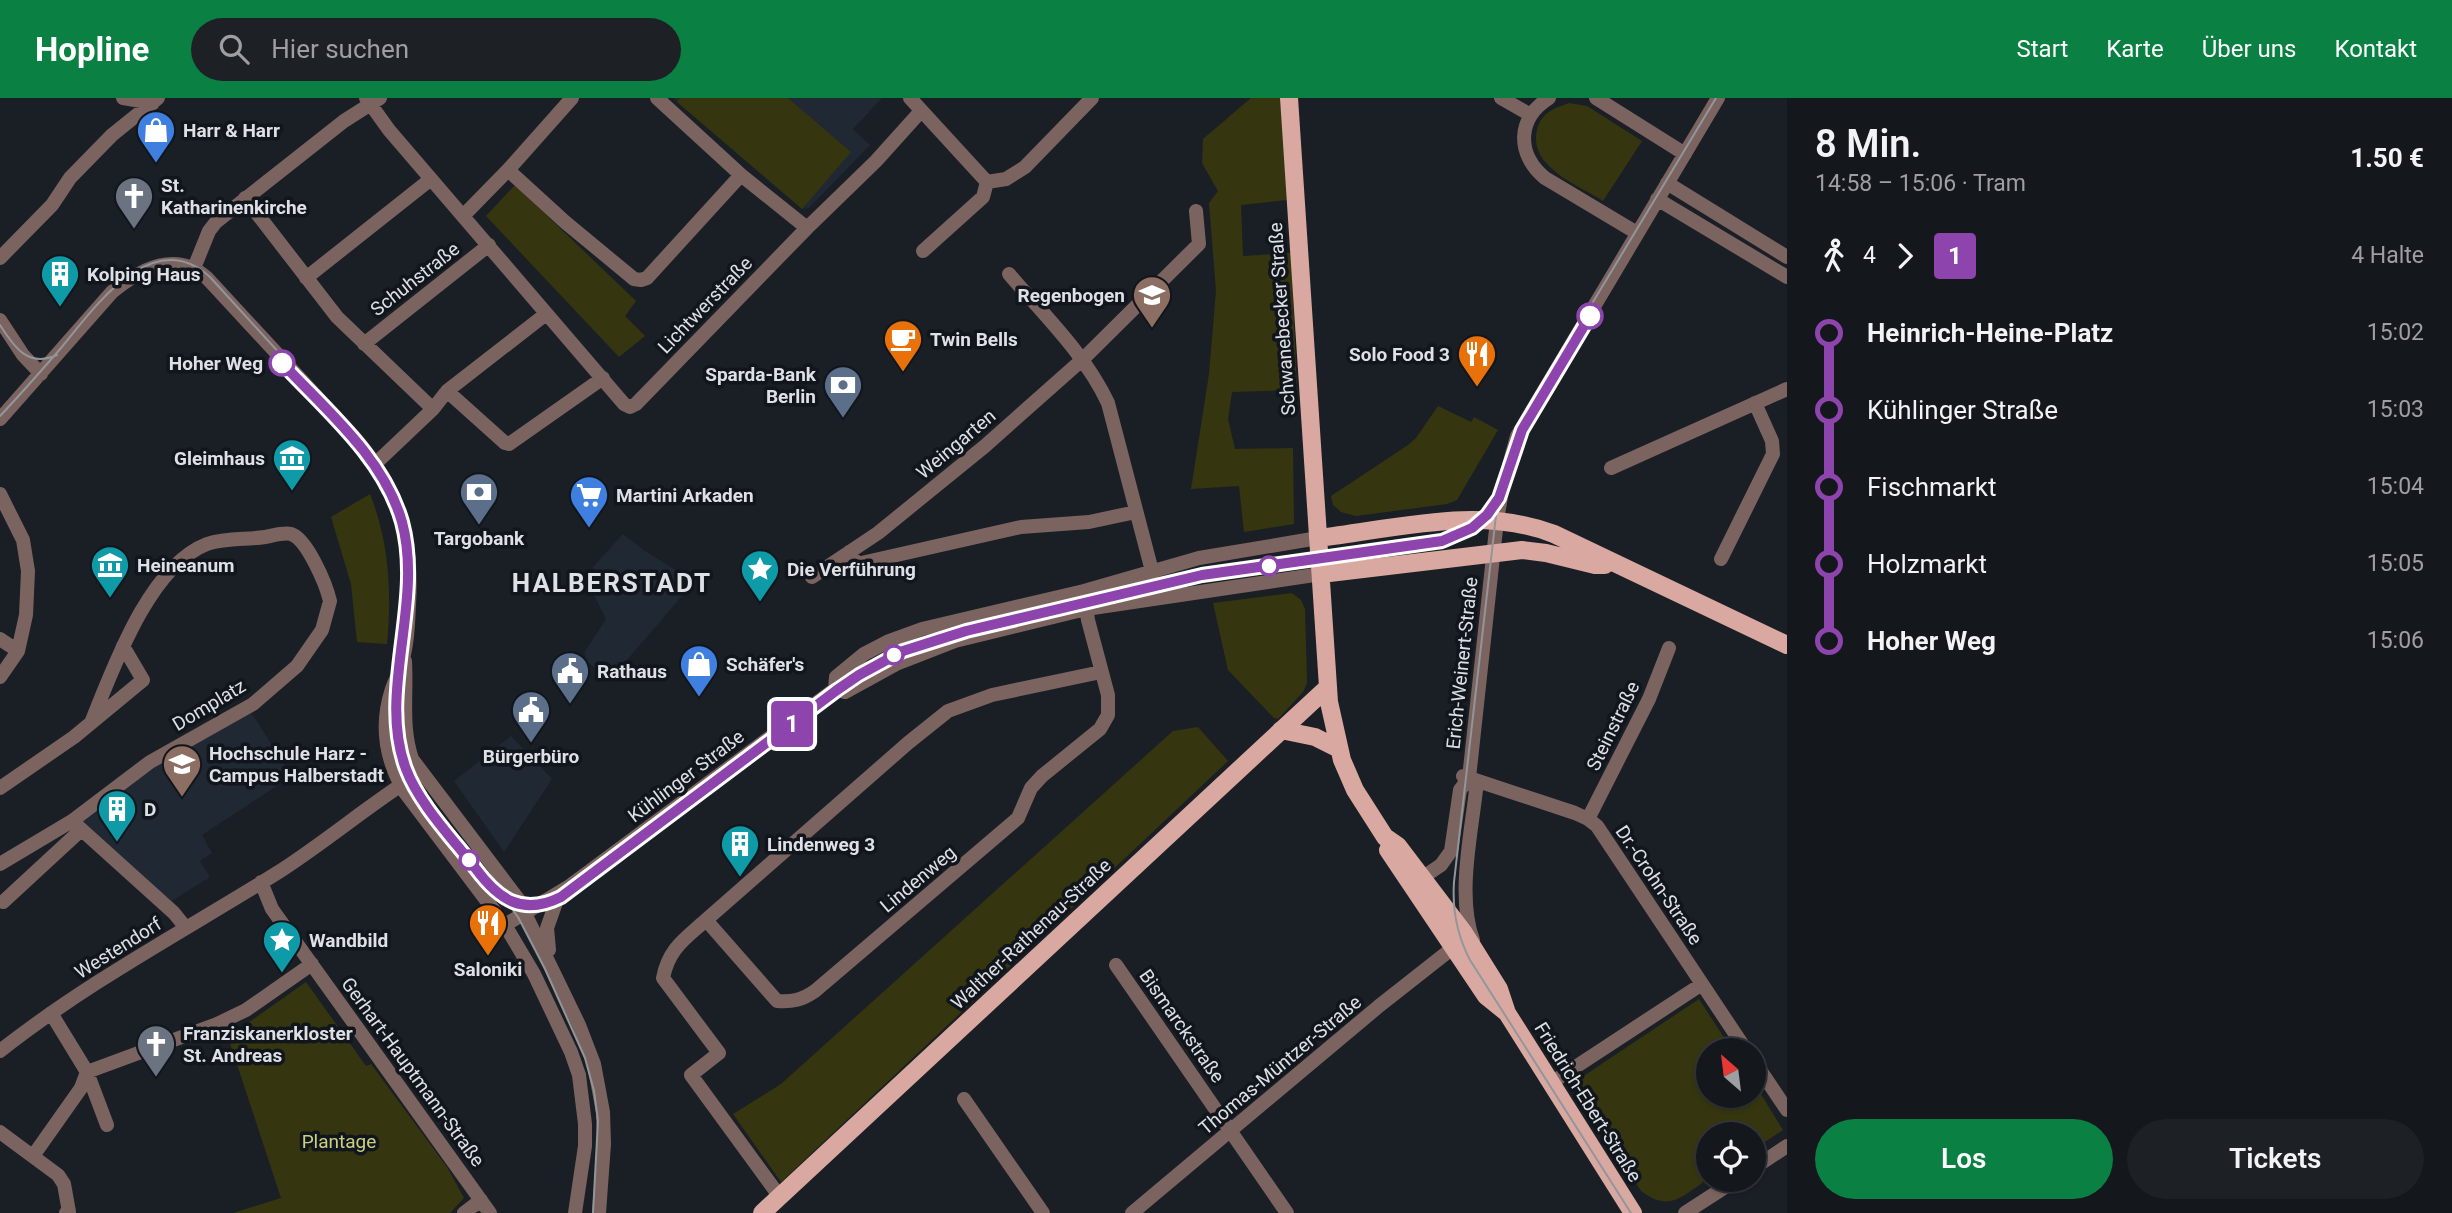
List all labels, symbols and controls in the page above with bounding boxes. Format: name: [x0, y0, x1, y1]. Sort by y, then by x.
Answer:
search box: [191, 18, 681, 81]
text: Hopline: [35, 30, 149, 69]
icon: search: [215, 30, 253, 68]
text: Hier suchen: [271, 34, 409, 64]
text: Start: [2017, 35, 2068, 63]
text: Karte: [2106, 35, 2164, 63]
text: Über uns: [2202, 35, 2296, 63]
text: Kontakt: [2334, 35, 2417, 63]
shop icon: Harr & Harr: [135, 109, 177, 164]
place label: Harr & Harr: [183, 119, 280, 142]
text: 8 Min.: [1815, 122, 1921, 166]
text: 1.50 €: [2350, 143, 2424, 173]
text: 14:58 – 15:06 · Tram: [1815, 170, 2026, 197]
place label: St. Katharinenkirche: [161, 174, 307, 219]
church icon: St. Katharinenkirche: [113, 175, 155, 230]
street label: Schwanebecker Straße: [1264, 222, 1300, 416]
street label: Schuhstraße: [366, 237, 464, 321]
icon: walk: [1815, 237, 1853, 275]
icon: forward: [1886, 237, 1924, 275]
text: 4: [1863, 242, 1876, 269]
text: 1: [1948, 242, 1962, 270]
text: 4 Halte: [2351, 242, 2424, 269]
street label: Lichtwerstraße: [653, 252, 757, 358]
building icon: Kolping Haus: [39, 253, 81, 308]
place label: Kolping Haus: [87, 263, 201, 286]
school or university icon: Regenbogen: [1131, 274, 1173, 329]
place label: Regenbogen: [1018, 284, 1125, 307]
unlabelled marker: [1577, 303, 1603, 329]
cafe icon: Twin Bells: [882, 318, 924, 373]
text: Heinrich-Heine-Platz: [1867, 318, 2113, 348]
text: 15:02: [2367, 319, 2424, 346]
place label: Twin Bells: [930, 328, 1018, 351]
restaurant icon: Solo Food 3: [1456, 333, 1498, 388]
place label: Solo Food 3: [1349, 343, 1450, 366]
marker: Hoher Weg: [269, 350, 295, 376]
place label: Hoher Weg: [169, 352, 263, 375]
place label: Sparda-Bank Berlin: [705, 363, 817, 408]
bank icon: Sparda-Bank Berlin: [822, 364, 864, 419]
text: Kühlinger Straße: [1867, 395, 2058, 425]
text: 15:03: [2367, 396, 2424, 423]
street label: Weingarten: [912, 404, 1000, 484]
museum icon: Gleimhaus: [271, 437, 313, 492]
place label: Gleimhaus: [174, 447, 265, 470]
bank icon: Targobank: [458, 471, 500, 526]
text: Fischmarkt: [1867, 472, 1996, 502]
text: 15:04: [2367, 473, 2424, 500]
supermarket icon: Martini Arkaden: [568, 474, 610, 529]
place label: Martini Arkaden: [616, 484, 754, 507]
place label: Targobank: [434, 527, 525, 550]
museum icon: Heineanum: [89, 544, 131, 599]
place icon: Die Verführung: [739, 548, 781, 603]
text: Holzmarkt: [1867, 549, 1987, 579]
text: 15:05: [2367, 550, 2424, 577]
place label: Heineanum: [137, 554, 235, 577]
unlabelled marker: [1259, 556, 1279, 576]
place label: Die Verführung: [787, 558, 916, 581]
district label: HALBERSTADT: [512, 568, 712, 598]
street label: Erich-Weinert-Straße: [1442, 576, 1482, 750]
text: Hoher Weg: [1867, 626, 1996, 656]
text: 15:06: [2367, 627, 2424, 654]
shop icon: Schäfer's: [678, 643, 720, 698]
unlabelled marker: [884, 645, 904, 665]
public building icon: Rathaus: [549, 650, 591, 705]
place label: Schäfer's: [726, 653, 805, 676]
place label: Rathaus: [597, 660, 667, 683]
street label: Domplatz: [168, 674, 250, 736]
street label: Steinstraße: [1582, 678, 1644, 774]
public building icon: Bürgerbüro: [510, 689, 552, 744]
line badge: 1: [769, 701, 815, 747]
text: 1: [785, 710, 799, 738]
street label: Kühlinger Straße: [623, 725, 749, 827]
place label: Hochschule Harz - Campus Halberstadt: [209, 742, 384, 787]
school or university icon: Hochschule Harz - Campus Halberstadt: [161, 743, 203, 798]
place label: Bürgerbüro: [483, 745, 579, 768]
building icon: D: [96, 788, 138, 843]
place label: D: [144, 798, 156, 821]
street label: Dr.-Crohn-Straße: [1611, 821, 1707, 949]
building icon: Lindenweg 3: [719, 823, 761, 878]
place label: Lindenweg 3: [767, 833, 875, 856]
street label: Lindenweg: [876, 841, 960, 917]
unlabelled marker: [459, 850, 479, 870]
street label: Walther-Rathenau-Straße: [946, 854, 1116, 1014]
restaurant icon: Saloniki: [467, 902, 509, 957]
street label: Westendorf: [70, 912, 166, 984]
place icon: Wandbild: [261, 919, 303, 974]
place label: Wandbild: [309, 929, 388, 952]
place label: Saloniki: [454, 958, 522, 981]
street label: Bismarckstraße: [1134, 965, 1230, 1087]
street label: Gerhart-Hauptmann-Straße: [337, 973, 489, 1171]
street label: Thomas-Müntzer-Straße: [1194, 990, 1366, 1140]
street label: Friedrich-Ebert-Straße: [1529, 1018, 1647, 1186]
place label: Franziskanerkloster St. Andreas: [183, 1022, 353, 1067]
church icon: Franziskanerkloster St. Andreas: [135, 1023, 177, 1078]
north arrow: [1696, 1038, 1766, 1108]
map controls: [1696, 1038, 1766, 1192]
button: Los: [1815, 1119, 2113, 1199]
button: Tickets: [2127, 1119, 2424, 1199]
button: locate: [1696, 1122, 1766, 1192]
park label: Plantage: [302, 1130, 376, 1153]

